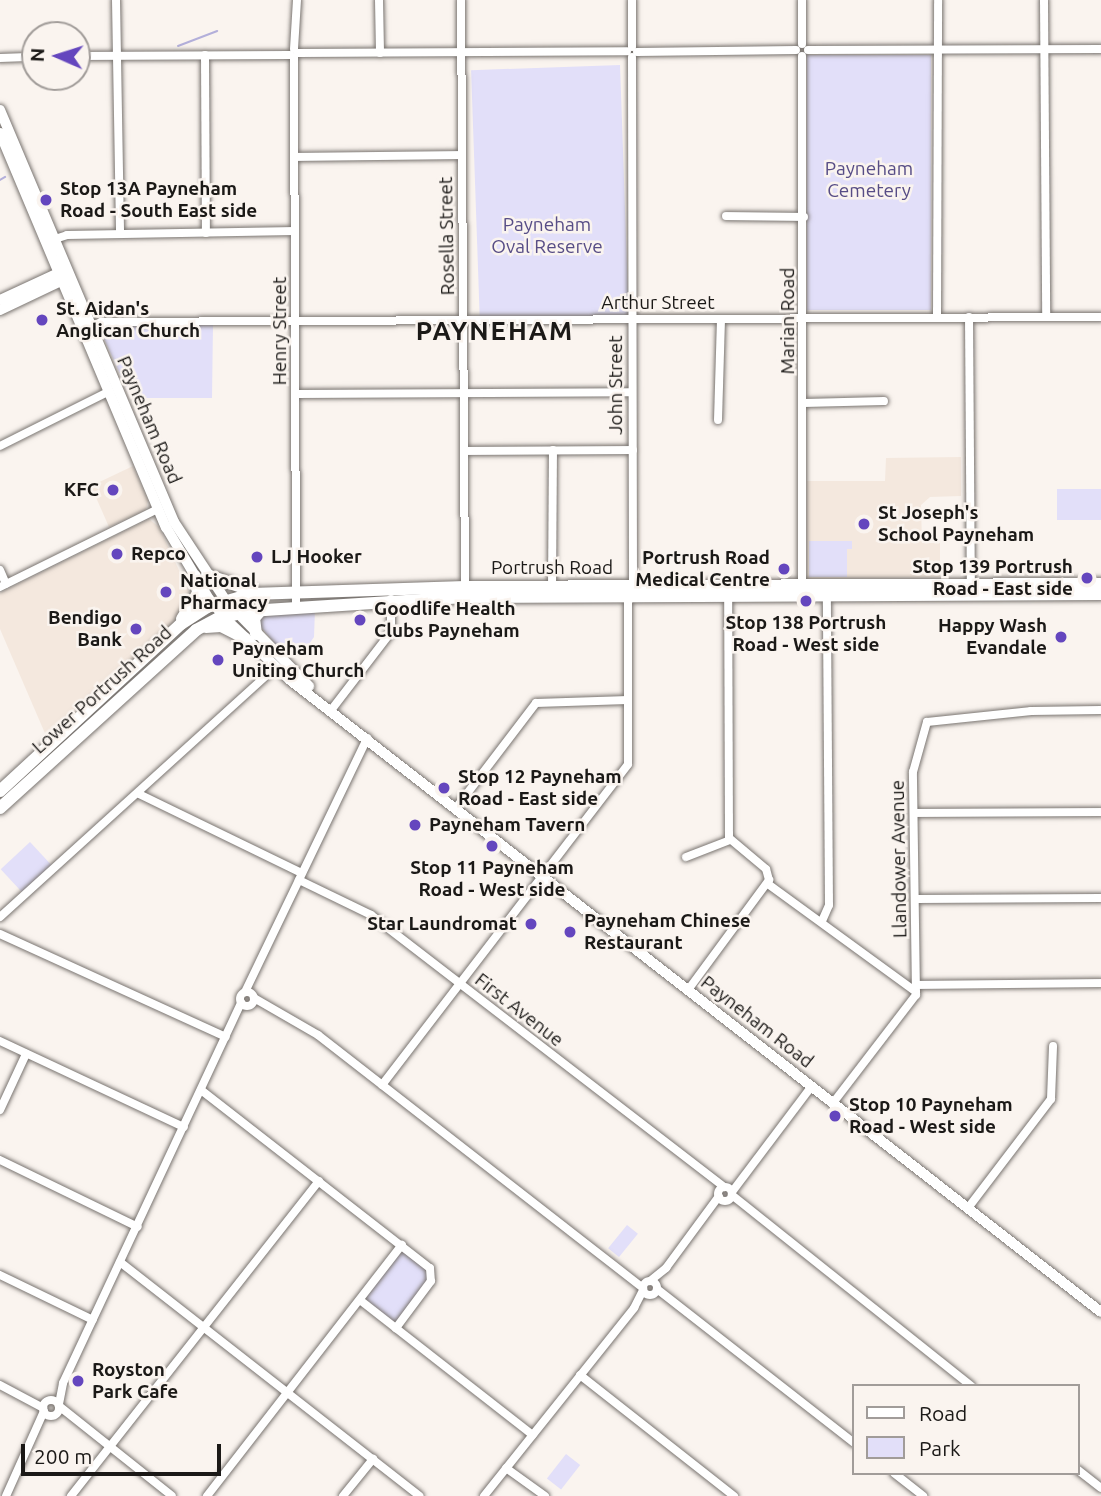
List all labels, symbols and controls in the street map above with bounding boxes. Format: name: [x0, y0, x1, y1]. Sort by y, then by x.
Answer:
north arrow: [21, 21, 91, 91]
text: N: [26, 47, 48, 63]
park label: Payneham Cemetery: [825, 158, 913, 202]
street label: Rosella Street: [435, 176, 459, 296]
place label: Stop 13A Payneham Road - South East side: [60, 178, 257, 222]
marker: Stop 13A Payneham Road - South East side: [38, 192, 54, 208]
park label: Payneham Oval Reserve: [491, 214, 603, 258]
street label: Marian Road: [777, 268, 799, 374]
street label: Henry Street: [269, 277, 291, 385]
street label: Arthur Street: [601, 292, 715, 314]
place label: St. Aidan's Anglican Church: [56, 298, 200, 342]
marker: St. Aidan's Anglican Church: [34, 312, 50, 328]
district label: PAYNEHAM: [417, 315, 573, 347]
street label: John Street: [605, 335, 627, 435]
street label: Payneham Road: [112, 353, 186, 487]
place label: KFC: [64, 479, 99, 501]
marker: KFC: [105, 482, 121, 498]
place label: St Joseph's School Payneham: [878, 502, 1034, 546]
marker: St Joseph's School Payneham: [856, 516, 872, 532]
place label: Repco: [131, 543, 186, 565]
marker: Repco: [109, 546, 125, 562]
place label: LJ Hooker: [271, 546, 362, 568]
place label: Portrush Road Medical Centre: [635, 547, 770, 591]
marker: LJ Hooker: [249, 549, 265, 565]
place label: Stop 139 Portrush Road - East side: [912, 556, 1073, 600]
street label: Portrush Road: [491, 557, 613, 579]
marker: Portrush Road Medical Centre: [776, 561, 792, 577]
place label: National Pharmacy: [180, 570, 268, 614]
marker: Stop 139 Portrush Road - East side: [1079, 570, 1095, 586]
marker: National Pharmacy: [158, 584, 174, 600]
marker: Stop 138 Portrush Road - West side: [798, 593, 814, 609]
place label: Goodlife Health Clubs Payneham: [374, 598, 520, 642]
place label: Bendigo Bank: [48, 607, 122, 651]
marker: Goodlife Health Clubs Payneham: [352, 612, 368, 628]
place label: Stop 138 Portrush Road - West side: [726, 612, 886, 656]
place label: Happy Wash Evandale: [938, 615, 1047, 659]
street label: Lower Portrush Road: [28, 621, 176, 759]
marker: Bendigo Bank: [128, 621, 144, 637]
marker: Happy Wash Evandale: [1053, 629, 1069, 645]
place label: Payneham Uniting Church: [232, 638, 364, 682]
marker: Payneham Uniting Church: [210, 652, 226, 668]
place label: Stop 12 Payneham Road - East side: [458, 766, 622, 810]
marker: Stop 12 Payneham Road - East side: [436, 780, 452, 796]
street label: Llandower Avenue: [886, 780, 912, 938]
place label: Payneham Tavern: [429, 814, 585, 836]
marker: Payneham Tavern: [407, 817, 423, 833]
marker: Stop 11 Payneham Road - West side: [484, 838, 500, 854]
place label: Stop 11 Payneham Road - West side: [410, 857, 574, 901]
place label: Payneham Chinese Restaurant: [584, 910, 751, 954]
place label: Star Laundromat: [367, 913, 517, 935]
marker: Star Laundromat: [523, 916, 539, 932]
marker: Payneham Chinese Restaurant: [562, 924, 578, 940]
street label: First Avenue: [470, 968, 568, 1052]
street label: Payneham Road: [696, 971, 818, 1073]
place label: Stop 10 Payneham Road - West side: [849, 1094, 1013, 1138]
marker: Stop 10 Payneham Road - West side: [827, 1108, 843, 1124]
place label: Royston Park Cafe: [92, 1359, 178, 1403]
marker: Royston Park Cafe: [70, 1373, 86, 1389]
legend: [852, 1384, 1080, 1475]
text: Road: [919, 1401, 967, 1425]
scale bar: [24, 1430, 224, 1474]
text: Park: [919, 1436, 961, 1460]
text: 200 m: [34, 1444, 92, 1468]

